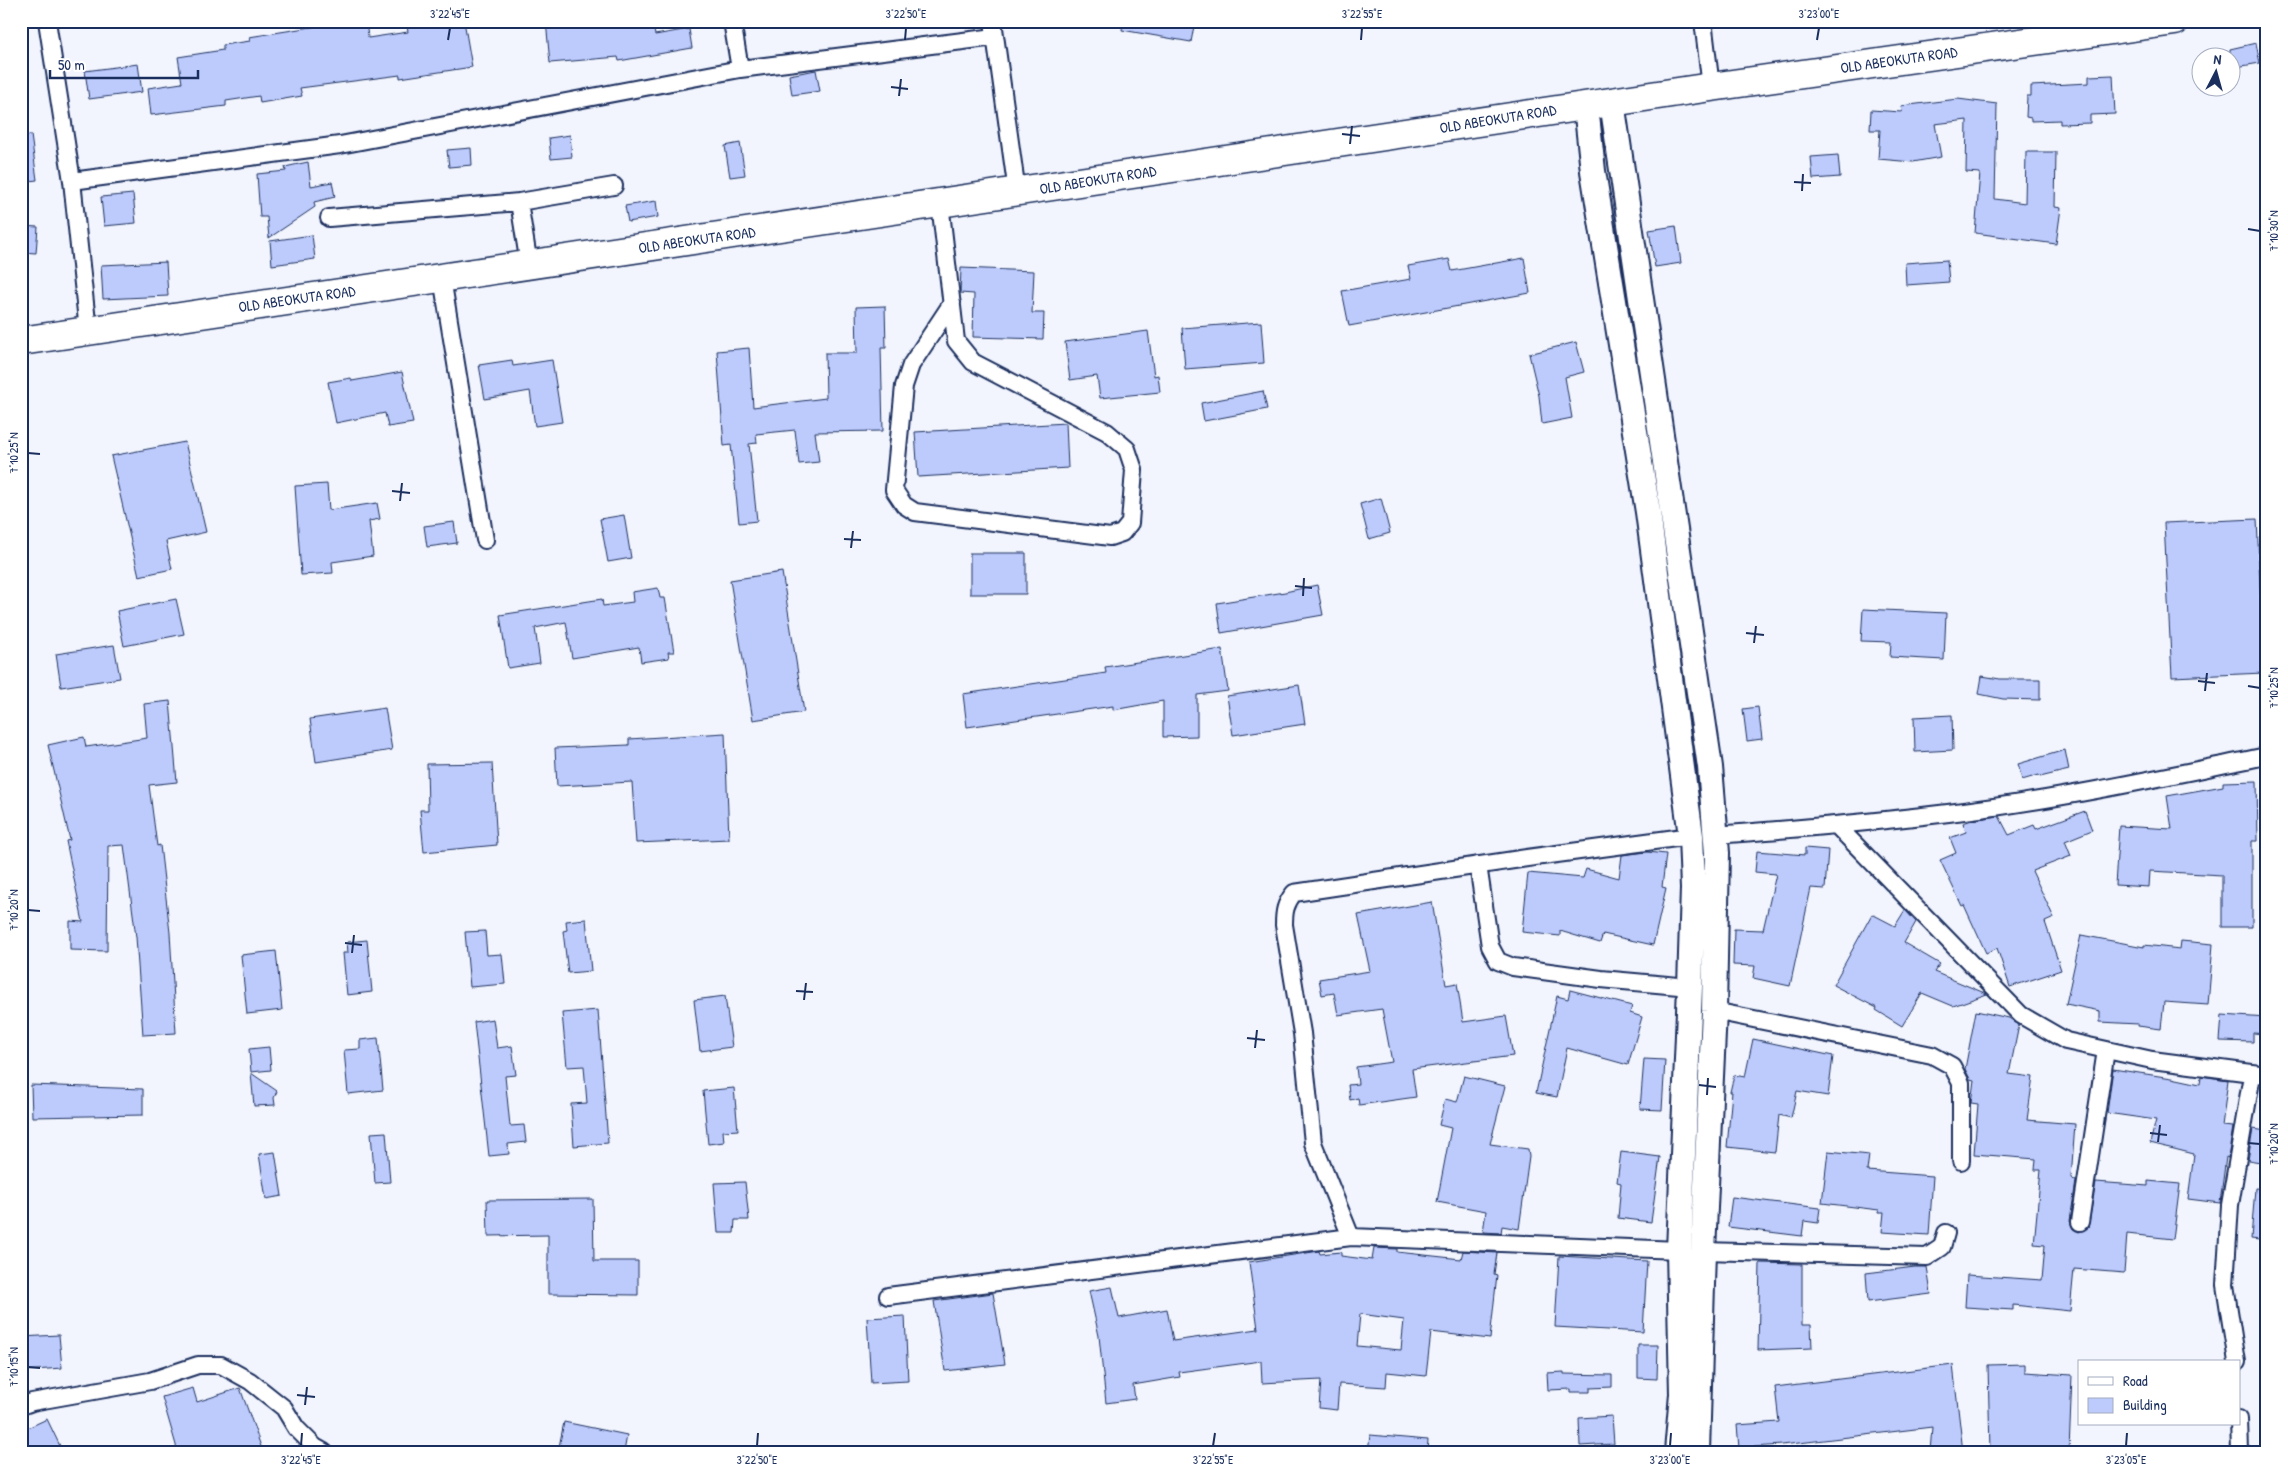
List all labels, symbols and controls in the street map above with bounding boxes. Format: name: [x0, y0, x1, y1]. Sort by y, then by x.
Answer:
text: 3°22'45"E: [430, 5, 471, 22]
text: 3°22'50"E: [886, 5, 927, 22]
text: 3°22'55"E: [1342, 5, 1383, 22]
text: 3°23'00"E: [1799, 5, 1840, 22]
street label: OLD ABEOKUTA ROAD: [1839, 41, 1960, 78]
scale bar: [50, 48, 198, 80]
north arrow: [2190, 48, 2240, 98]
text: N: [2213, 49, 2223, 68]
text: 50 m: [58, 54, 85, 75]
street label: OLD ABEOKUTA ROAD: [1438, 99, 1559, 138]
street label: OLD ABEOKUTA ROAD: [1038, 160, 1159, 199]
text: 7°10'30"N: [2265, 210, 2282, 252]
street label: OLD ABEOKUTA ROAD: [637, 221, 758, 258]
street label: OLD ABEOKUTA ROAD: [237, 280, 358, 317]
text: 7°10'25"N: [5, 432, 22, 474]
text: 7°10'25"N: [2265, 667, 2282, 709]
text: 7°10'20"N: [5, 889, 22, 931]
text: 7°10'20"N: [2265, 1123, 2282, 1165]
text: 7°10'15"N: [5, 1347, 22, 1387]
legend: [2078, 1360, 2240, 1426]
text: Road: [2123, 1370, 2148, 1391]
text: Building: [2123, 1394, 2167, 1415]
text: 3°22'45"E: [281, 1451, 322, 1468]
text: 3°22'50"E: [737, 1451, 778, 1468]
text: 3°22'55"E: [1193, 1451, 1234, 1468]
text: 3°23'00"E: [1650, 1451, 1691, 1468]
text: 3°23'05"E: [2106, 1451, 2147, 1468]

